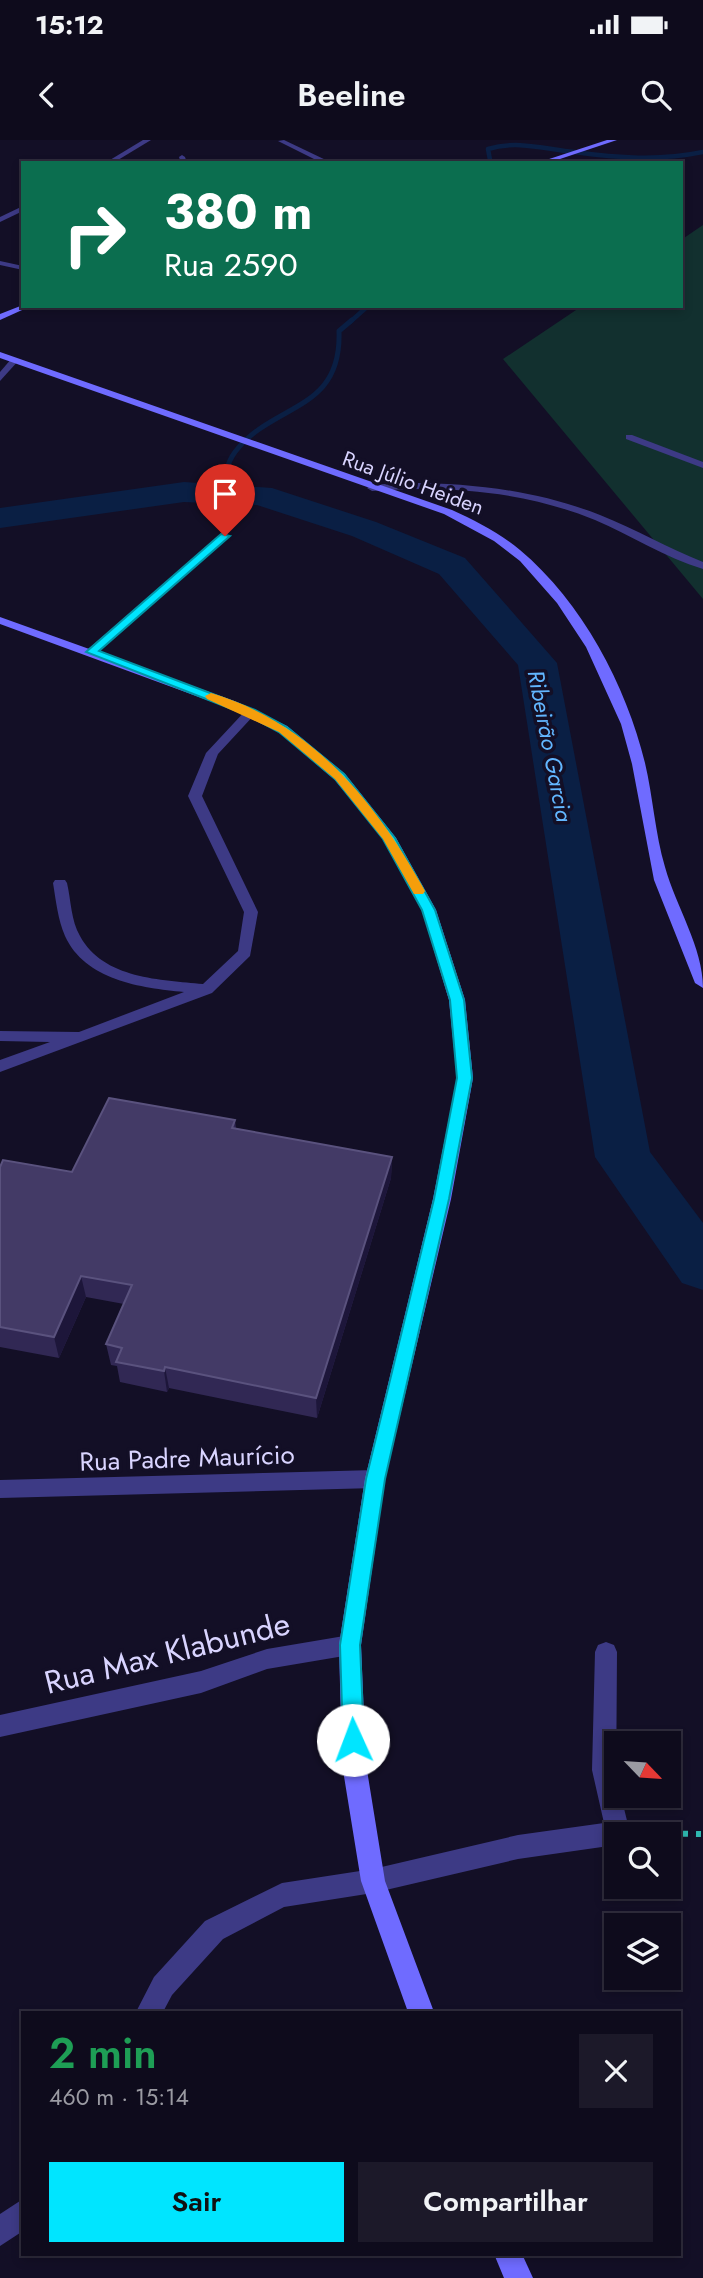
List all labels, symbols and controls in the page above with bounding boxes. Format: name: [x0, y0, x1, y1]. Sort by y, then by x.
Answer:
text: 15:12: [35, 6, 104, 44]
text: Beeline: [297, 72, 406, 118]
icon: back: [28, 76, 66, 114]
icon: search: [637, 76, 675, 114]
text: 380 m: [164, 177, 312, 247]
icon: right: [49, 189, 140, 280]
text: Rua 2590: [164, 242, 298, 288]
street label: Rua Júlio Heiden: [338, 444, 488, 522]
pin: [195, 464, 255, 536]
icon: arrive: [206, 475, 244, 513]
water label: Ribeirão Garcia: [519, 667, 581, 825]
street label: Rua Padre Maurício: [79, 1435, 295, 1481]
street label: Rua Max Klabunde: [39, 1600, 295, 1706]
position arrow: [316, 1703, 390, 1777]
north arrow: [604, 1731, 681, 1808]
map controls: [604, 1731, 681, 1990]
button: search: [604, 1822, 681, 1899]
button: layers: [604, 1913, 681, 1990]
text: 2 min: [49, 2023, 157, 2084]
button: close: [579, 2034, 653, 2108]
text: 460 m · 15:14: [49, 2080, 189, 2114]
button: Sair: [49, 2162, 344, 2242]
button: Compartilhar: [358, 2162, 653, 2242]

